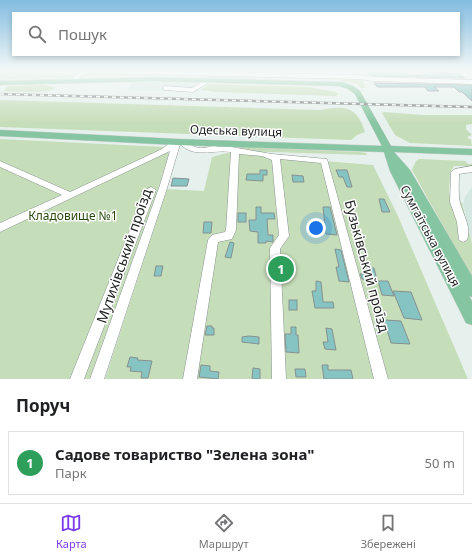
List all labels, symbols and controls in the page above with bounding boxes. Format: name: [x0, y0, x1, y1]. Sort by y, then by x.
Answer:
search box: [12, 12, 460, 56]
icon: search: [26, 23, 48, 45]
text: Пошук: [58, 24, 107, 44]
street label: Одеська вулиця: [190, 120, 282, 141]
street label: Сумгаїтська вулиця: [396, 182, 464, 290]
street label: Мутихівський проїзд: [92, 186, 156, 326]
street label: Бузьківський проїзд: [341, 198, 394, 335]
park label: Кладовище №1: [28, 207, 118, 224]
your location: [306, 218, 326, 238]
pin: 1: [268, 254, 294, 284]
text: Поруч: [16, 394, 70, 417]
text: Садове товариство "Зелена зона": [55, 444, 314, 464]
text: 1: [26, 454, 34, 472]
text: 50 m: [425, 454, 455, 472]
text: Парк: [55, 464, 87, 482]
tab: Карта: [56, 512, 87, 551]
tab: Маршрут: [199, 512, 249, 551]
tab: Збережені: [361, 512, 416, 551]

